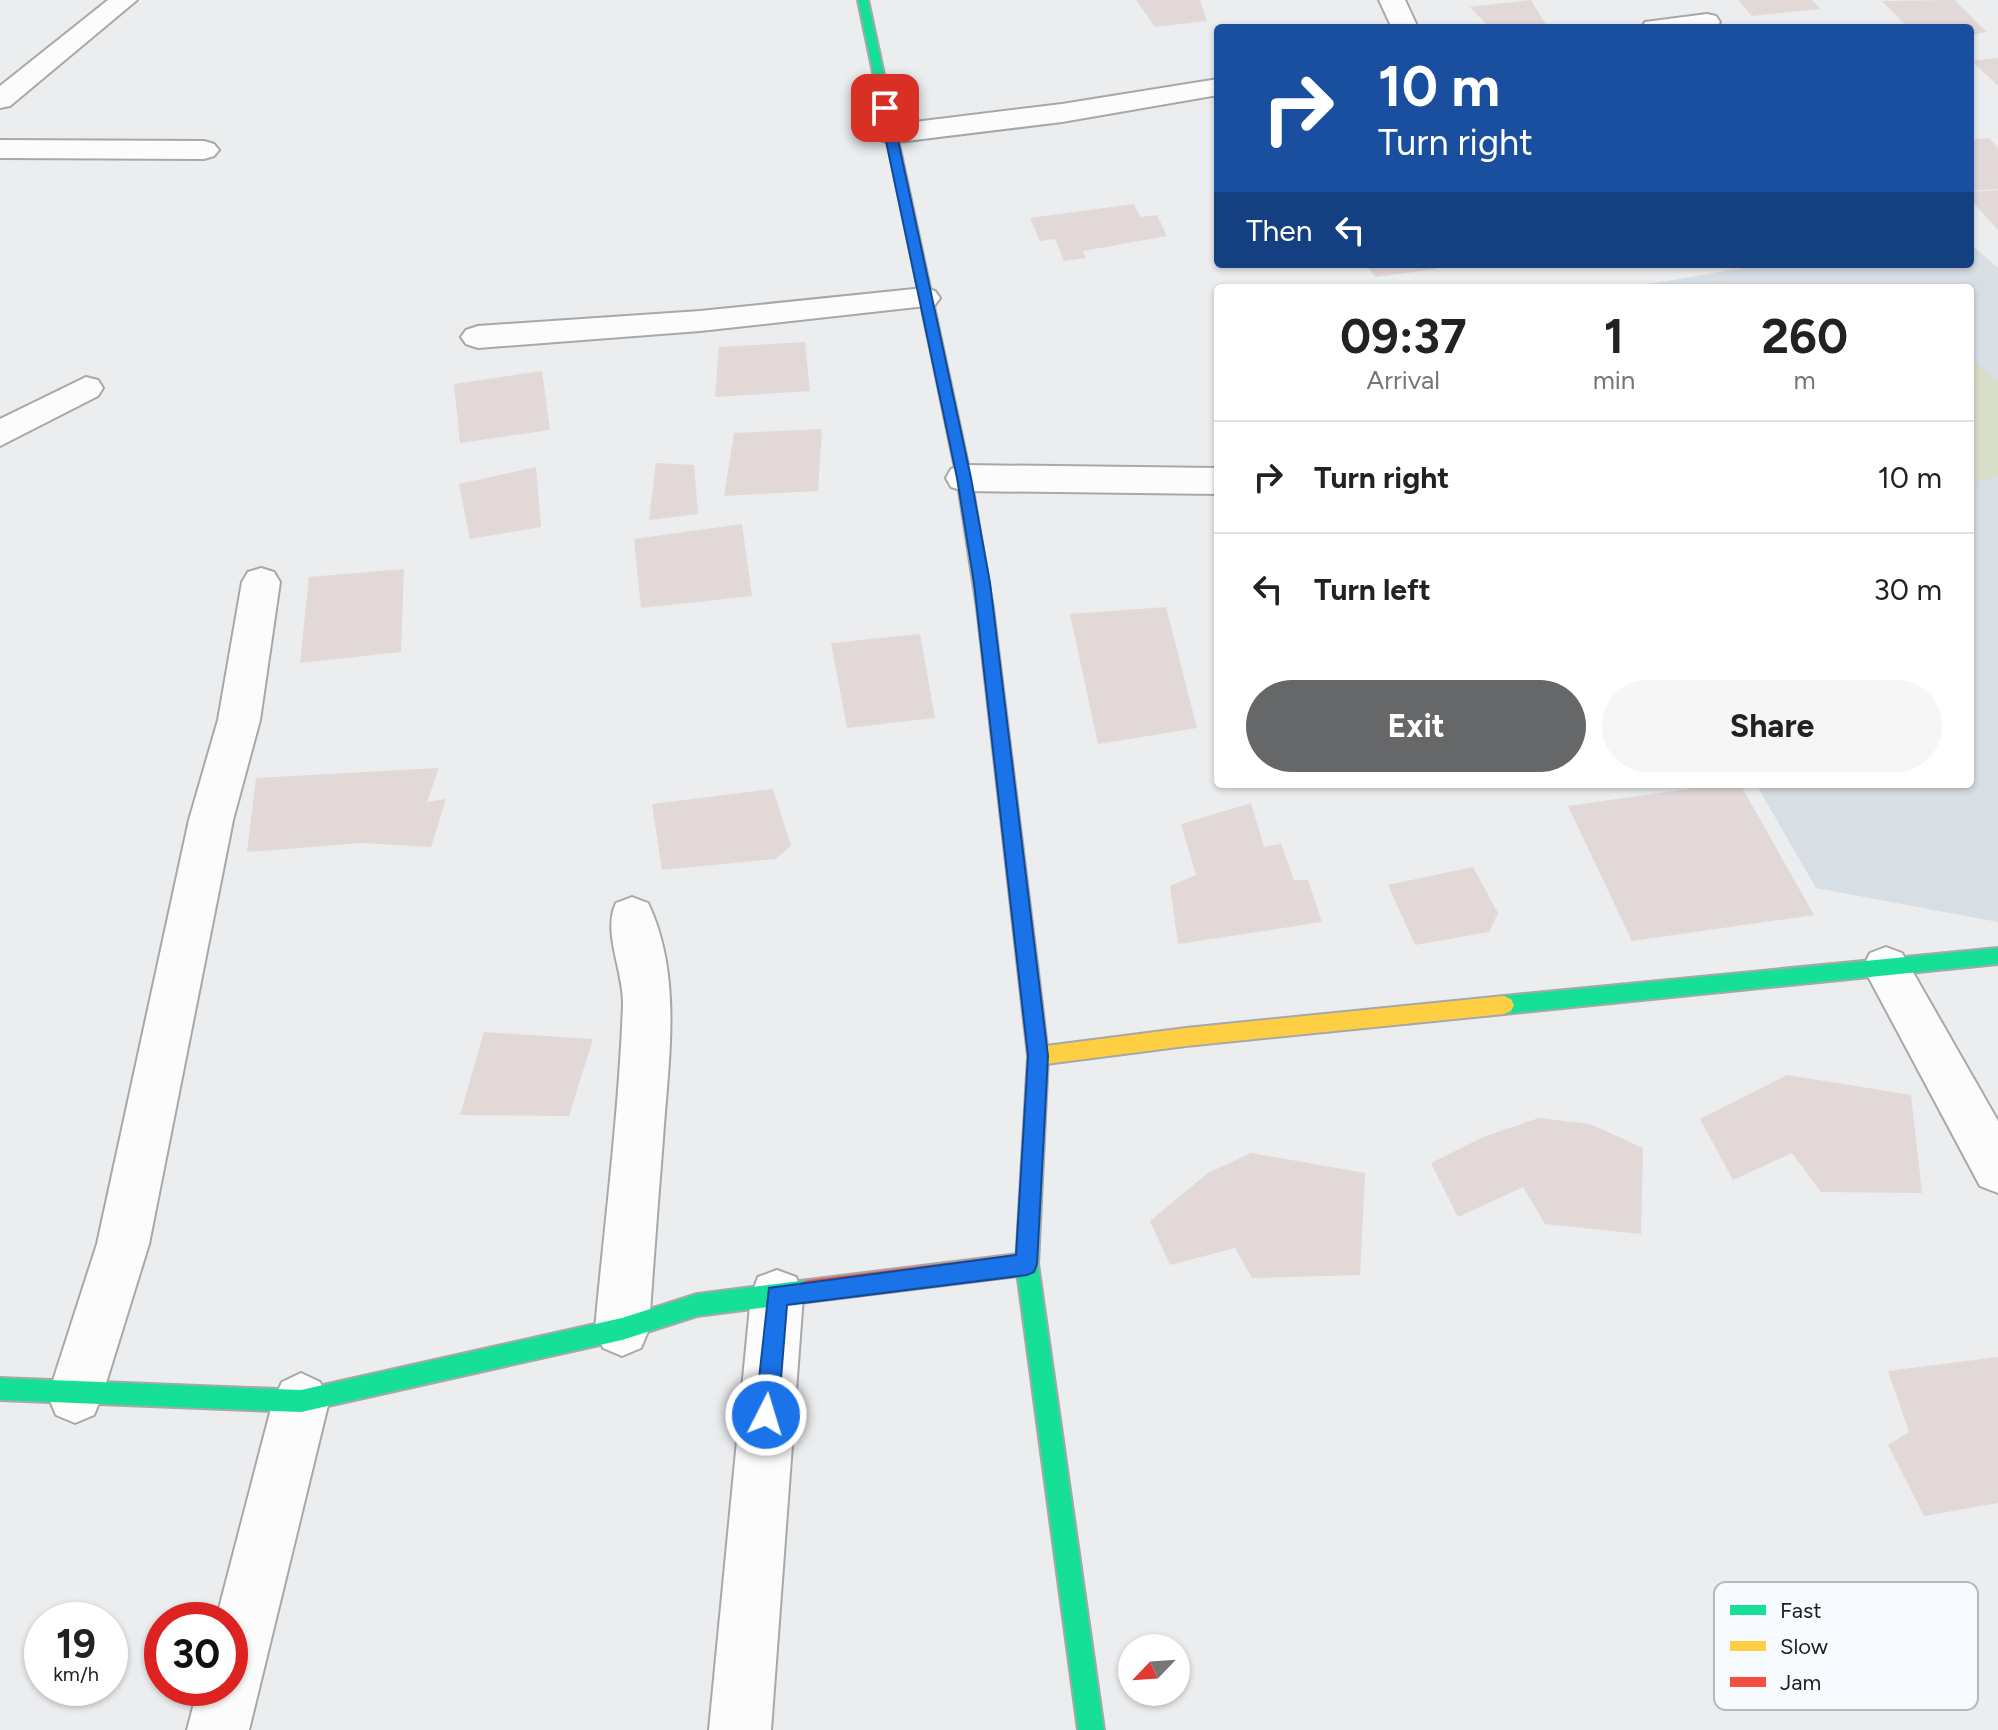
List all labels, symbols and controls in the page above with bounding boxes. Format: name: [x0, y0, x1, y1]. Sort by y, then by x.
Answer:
text: 10 m: [1378, 53, 1500, 120]
icon: right: [1246, 56, 1350, 160]
pin: [851, 74, 919, 142]
icon: arrive: [863, 86, 907, 130]
text: Turn right: [1378, 121, 1533, 164]
icon: left: [1328, 208, 1372, 252]
text: Then: [1246, 212, 1312, 249]
text: 09:37: [1340, 307, 1467, 365]
text: 1: [1604, 307, 1624, 365]
text: 260: [1761, 307, 1848, 365]
text: Arrival: [1367, 364, 1440, 396]
text: min: [1593, 364, 1635, 396]
text: m: [1794, 364, 1816, 396]
icon: right: [1246, 455, 1290, 499]
text: Turn right: [1314, 459, 1449, 496]
text: 10 m: [1877, 459, 1942, 496]
icon: left: [1246, 567, 1290, 611]
text: Turn left: [1314, 571, 1431, 608]
text: 30 m: [1874, 571, 1942, 608]
button: Exit: [1246, 680, 1586, 772]
button: Share: [1602, 680, 1942, 772]
position arrow: [724, 1373, 808, 1457]
legend: [1714, 1582, 1978, 1710]
text: Fast: [1780, 1597, 1822, 1624]
speed limit sign: 30: [144, 1602, 248, 1706]
text: 19: [56, 1620, 96, 1668]
text: Slow: [1780, 1633, 1829, 1660]
north arrow: [1118, 1634, 1190, 1706]
map controls: [1118, 1634, 1190, 1706]
text: km/h: [53, 1662, 99, 1686]
text: Jam: [1780, 1669, 1821, 1696]

